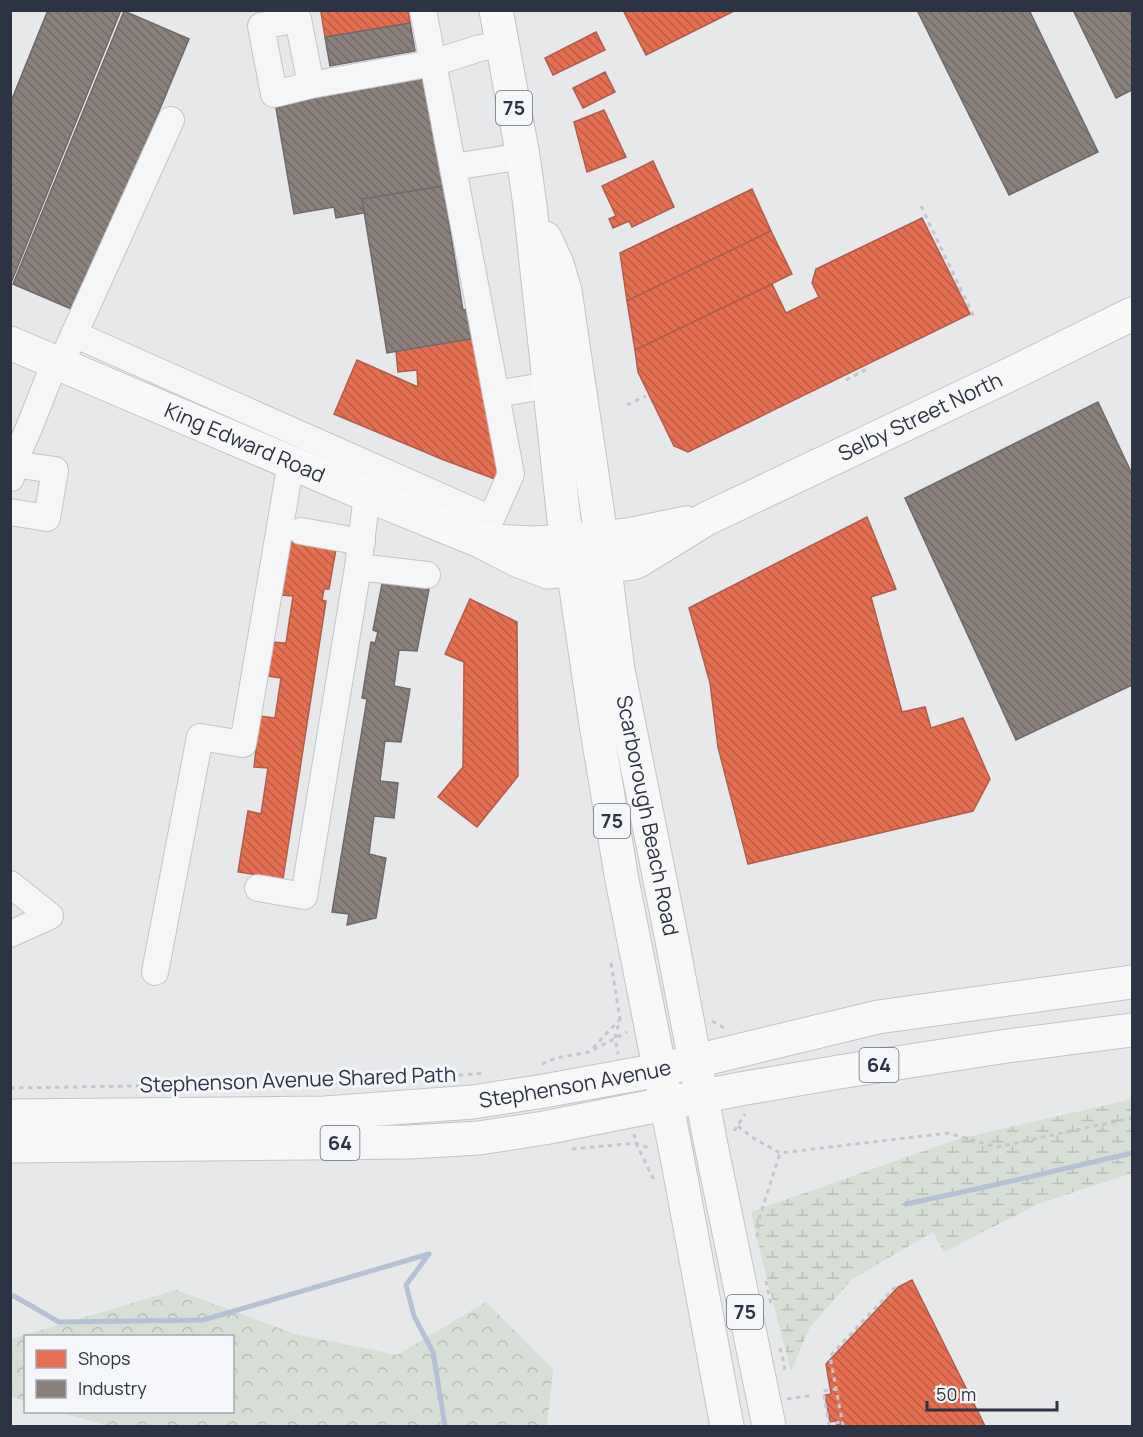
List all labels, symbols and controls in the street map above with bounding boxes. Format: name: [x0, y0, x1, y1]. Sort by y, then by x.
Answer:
road number: 75: [496, 91, 532, 125]
street label: Selby Street North: [833, 365, 1007, 467]
street label: King Edward Road: [160, 395, 330, 489]
street label: Scarborough Beach Road: [610, 693, 686, 938]
road number: 75: [594, 804, 630, 838]
road number: 64: [860, 1048, 898, 1082]
street label: Stephenson Avenue: [477, 1053, 674, 1114]
street label: Stephenson Avenue Shared Path: [139, 1059, 457, 1099]
road number: 64: [320, 1126, 360, 1160]
road number: 75: [727, 1295, 763, 1329]
legend: [24, 1335, 234, 1413]
text: Shops: [78, 1346, 130, 1370]
scale bar: [927, 1374, 1058, 1412]
text: Industry: [78, 1376, 147, 1400]
text: 50 m: [936, 1382, 976, 1406]

